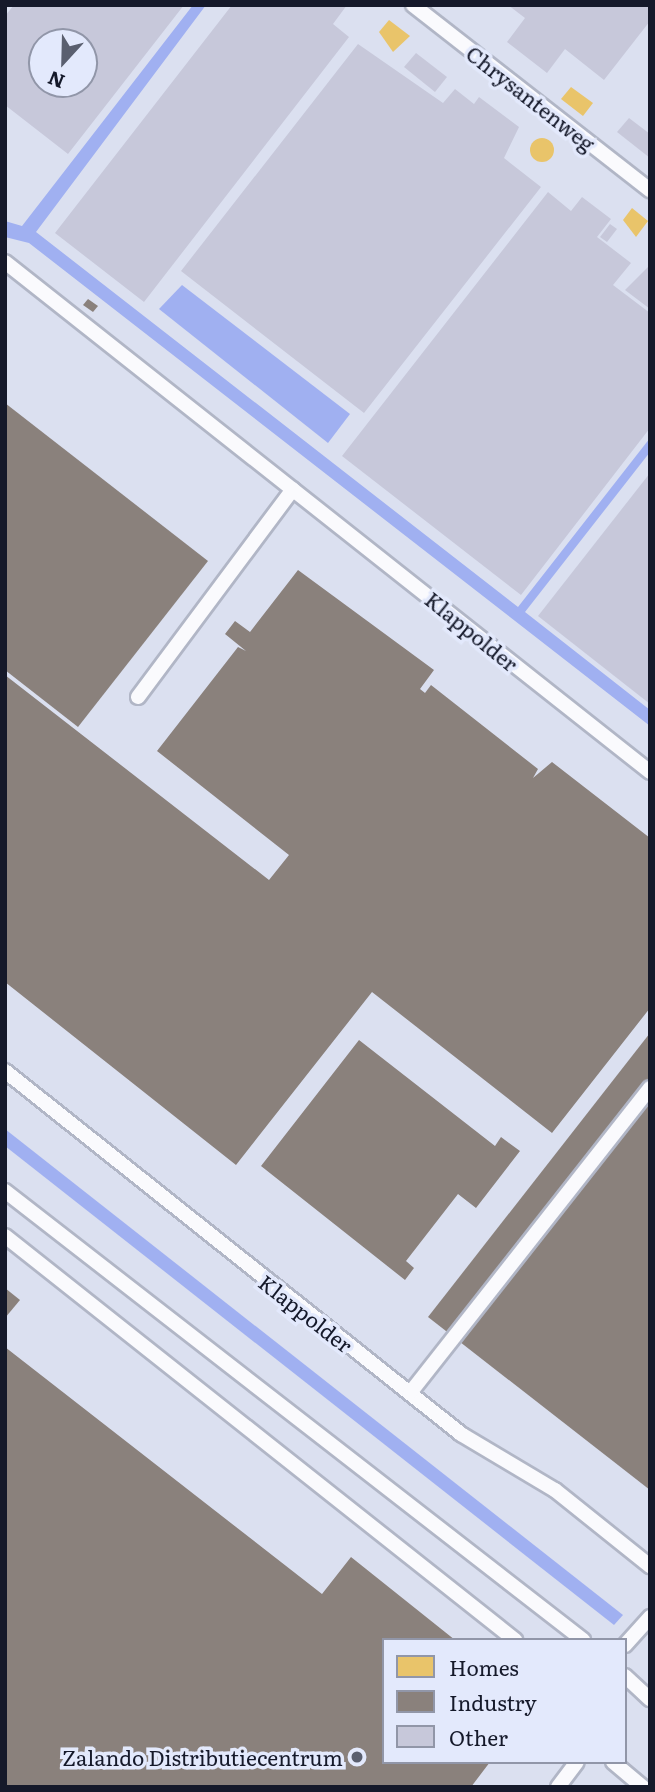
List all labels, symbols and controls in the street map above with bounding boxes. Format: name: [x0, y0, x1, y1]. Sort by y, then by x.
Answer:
north arrow: [28, 28, 98, 98]
street label: Chrysantenweg: [462, 40, 600, 156]
text: N: [43, 65, 69, 97]
street label: Klappolder: [421, 586, 523, 676]
street label: Klappolder: [254, 1269, 358, 1357]
legend: [382, 1638, 627, 1764]
text: Homes: [449, 1651, 519, 1682]
text: Industry: [449, 1686, 537, 1717]
text: Other: [449, 1721, 508, 1752]
place label: Zalando Distributiecentrum: [62, 1744, 343, 1770]
marker: Zalando Distributiecentrum: [349, 1749, 365, 1765]

